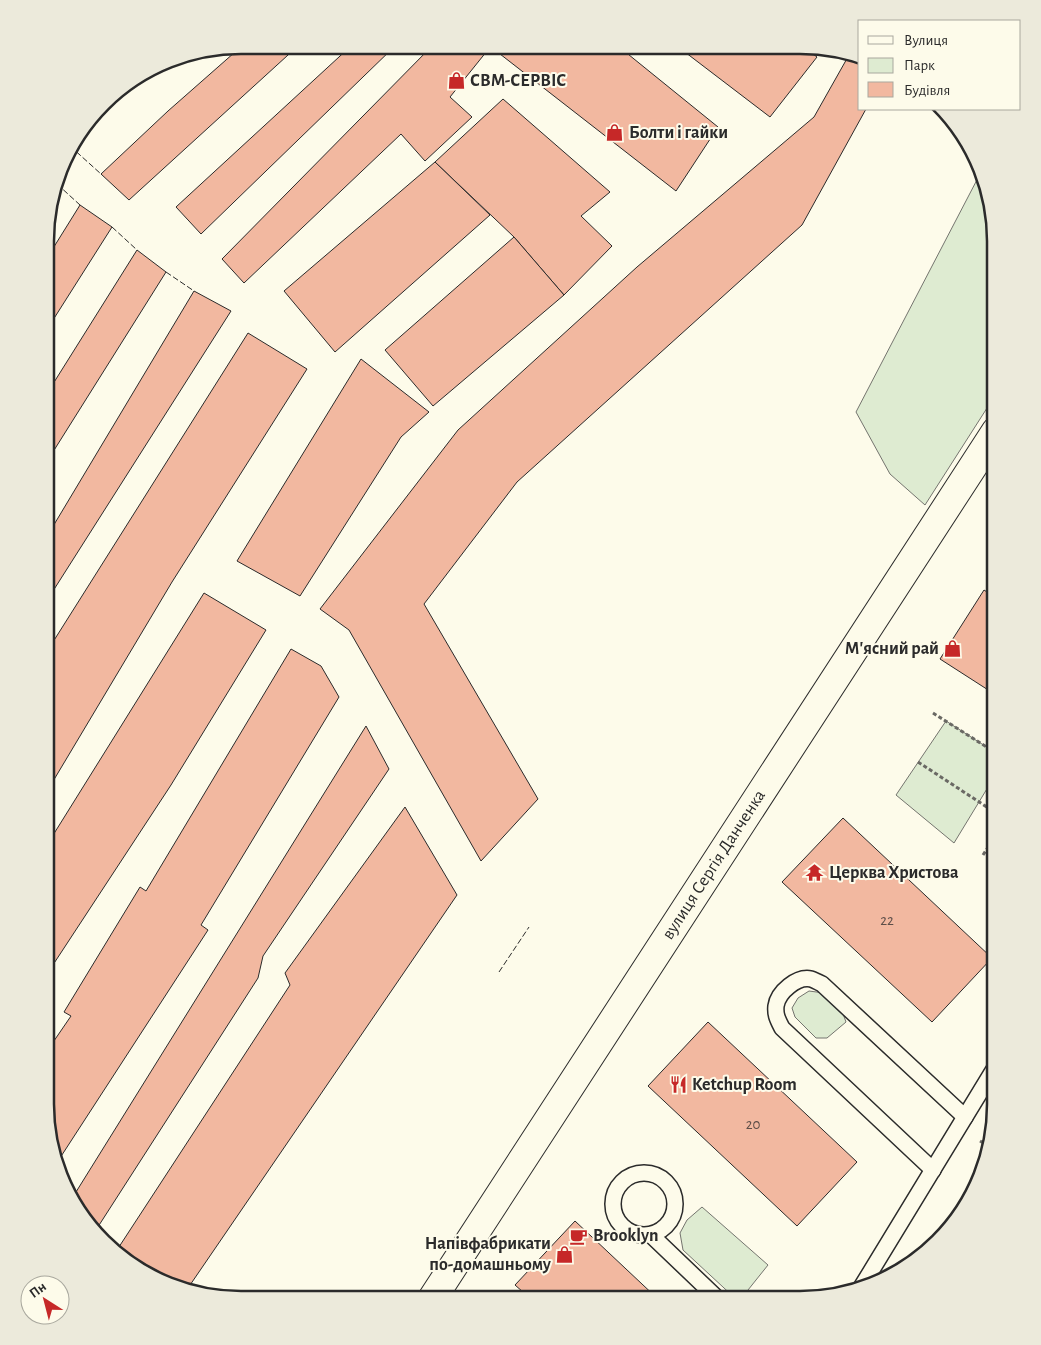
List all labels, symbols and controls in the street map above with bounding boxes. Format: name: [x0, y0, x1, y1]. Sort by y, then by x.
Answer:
legend: [858, 20, 1021, 110]
text: Вулиця: [904, 33, 948, 48]
text: Парк: [904, 58, 935, 73]
shop icon: СВМ-СЕРВІС: [446, 71, 466, 91]
place label: СВМ-СЕРВІС: [470, 72, 566, 90]
text: Будівля: [904, 83, 950, 98]
shop icon: Болти і гайки: [605, 123, 625, 143]
place label: Болти і гайки: [629, 124, 728, 142]
shop icon: М'ясний рай: [943, 639, 963, 659]
place label: М'ясний рай: [845, 640, 939, 658]
street label: вулиця Сергія Данченка: [659, 787, 769, 943]
temple icon: Церква Христова: [805, 863, 825, 883]
place label: Церква Христова: [829, 864, 959, 882]
house number: 22: [880, 913, 894, 928]
restaurant icon: Ketchup Room: [668, 1075, 688, 1095]
place label: Ketchup Room: [692, 1076, 797, 1094]
house number: 20: [746, 1117, 760, 1132]
cafe icon: Brooklyn: [569, 1226, 589, 1246]
place label: Brooklyn: [593, 1227, 659, 1245]
place label: Напівфабрикати по-домашньому: [425, 1235, 552, 1274]
shop icon: Напівфабрикати по-домашньому: [555, 1244, 575, 1264]
north arrow: [20, 1275, 70, 1325]
text: Пн: [27, 1280, 49, 1301]

